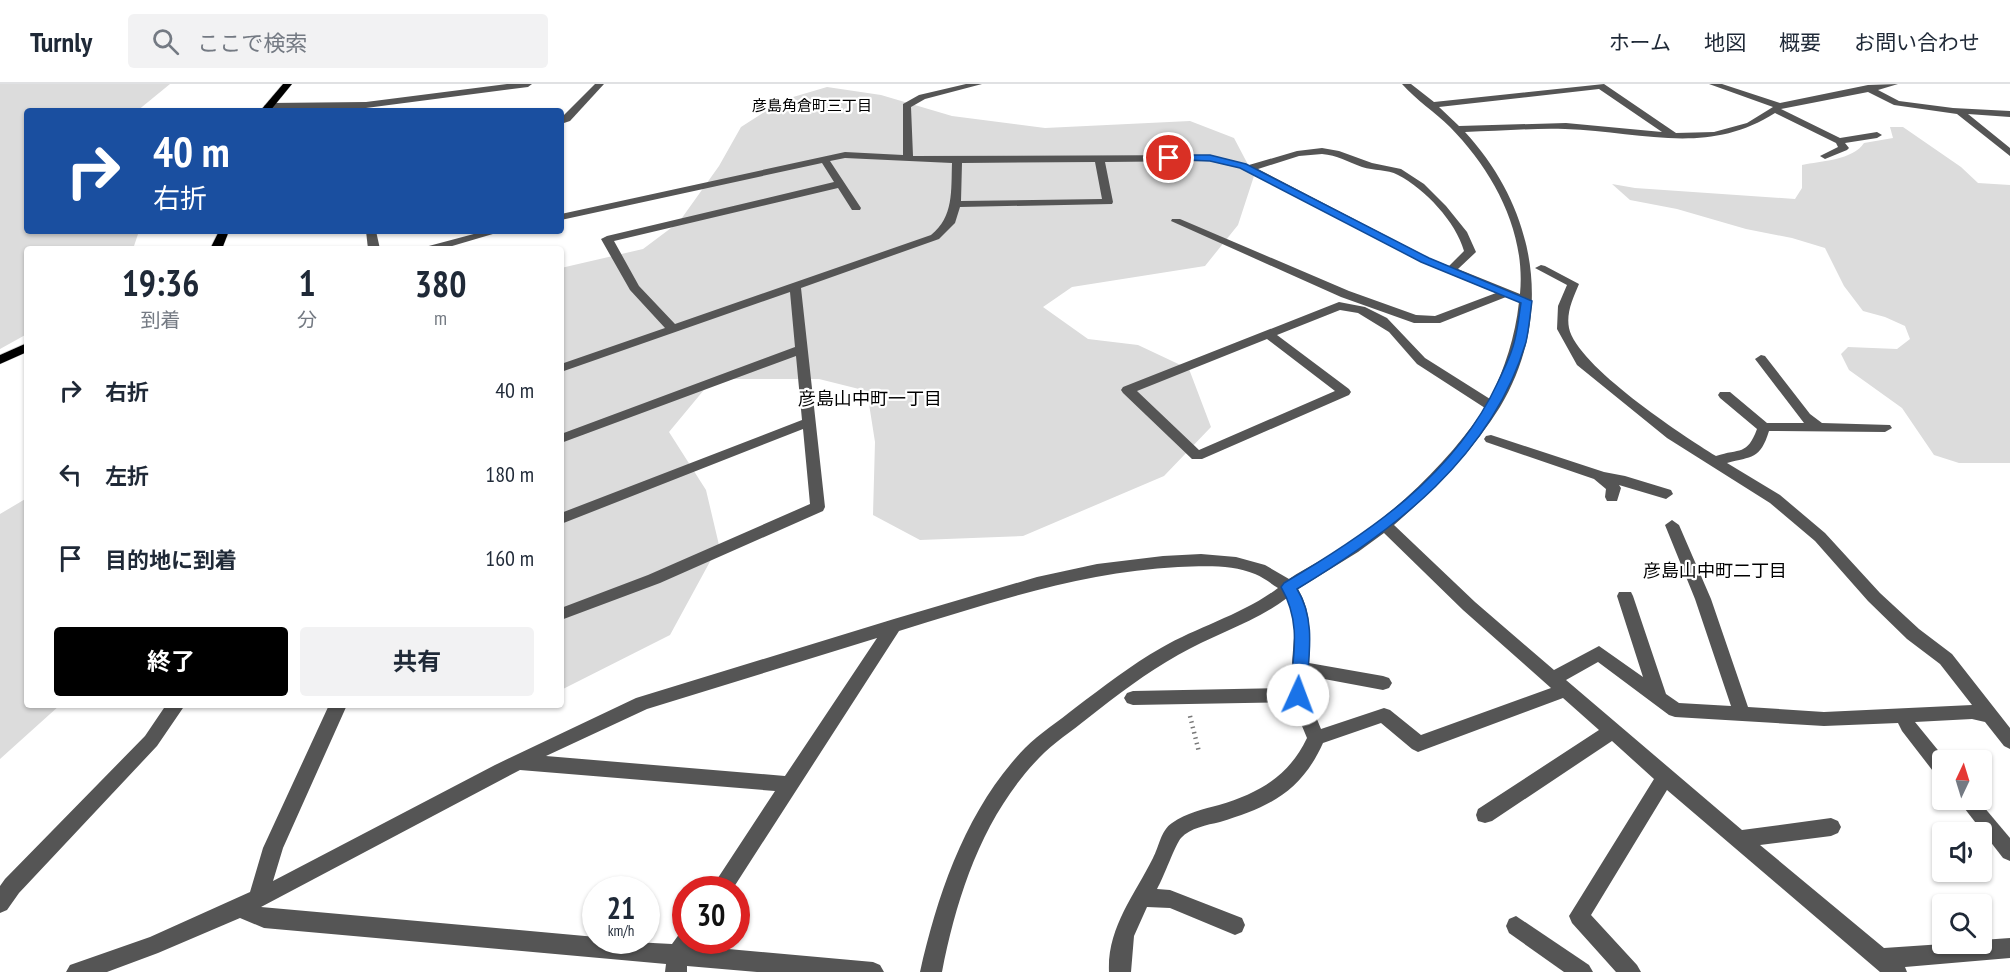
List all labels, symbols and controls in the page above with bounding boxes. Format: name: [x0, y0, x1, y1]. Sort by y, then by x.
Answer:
search box: [128, 14, 548, 68]
text: Turnly: [30, 23, 92, 60]
icon: search: [149, 25, 182, 58]
text: ここで検索: [197, 29, 307, 57]
text: ホーム: [1609, 29, 1671, 56]
text: 地図: [1704, 29, 1746, 56]
text: 概要: [1779, 29, 1821, 56]
text: お問い合わせ: [1854, 29, 1980, 56]
district label: 彦島角倉町三丁目: [752, 96, 872, 115]
text: 40 m: [153, 124, 230, 179]
icon: right: [54, 132, 132, 210]
pin: [1143, 132, 1194, 183]
icon: arrive: [1152, 141, 1185, 174]
text: 右折: [153, 181, 207, 215]
text: 19:36: [122, 259, 200, 306]
text: 1: [299, 259, 316, 306]
text: 380: [415, 260, 466, 307]
text: m: [434, 305, 447, 331]
text: 到着: [141, 307, 181, 333]
text: 分: [297, 307, 317, 333]
icon: right: [54, 374, 87, 407]
text: 40 m: [495, 376, 534, 404]
text: 右折: [105, 378, 149, 406]
district label: 彦島山中町一丁目: [798, 387, 942, 410]
icon: left: [54, 458, 87, 491]
text: 180 m: [485, 460, 534, 488]
text: 左折: [105, 462, 149, 490]
icon: arrive: [54, 542, 87, 575]
text: 160 m: [485, 544, 534, 572]
text: 目的地に到着: [105, 546, 237, 574]
district label: 彦島山中町二丁目: [1643, 559, 1787, 582]
button: 終了: [54, 627, 288, 696]
button: 共有: [300, 627, 534, 696]
position arrow: [1266, 663, 1330, 727]
north arrow: [1932, 750, 1992, 810]
map controls: [1932, 750, 1992, 954]
button: sound: [1932, 822, 1992, 882]
speed limit sign: 30: [672, 876, 750, 954]
text: 21: [607, 888, 635, 927]
button: search: [1932, 894, 1992, 954]
text: km/h: [608, 921, 634, 940]

